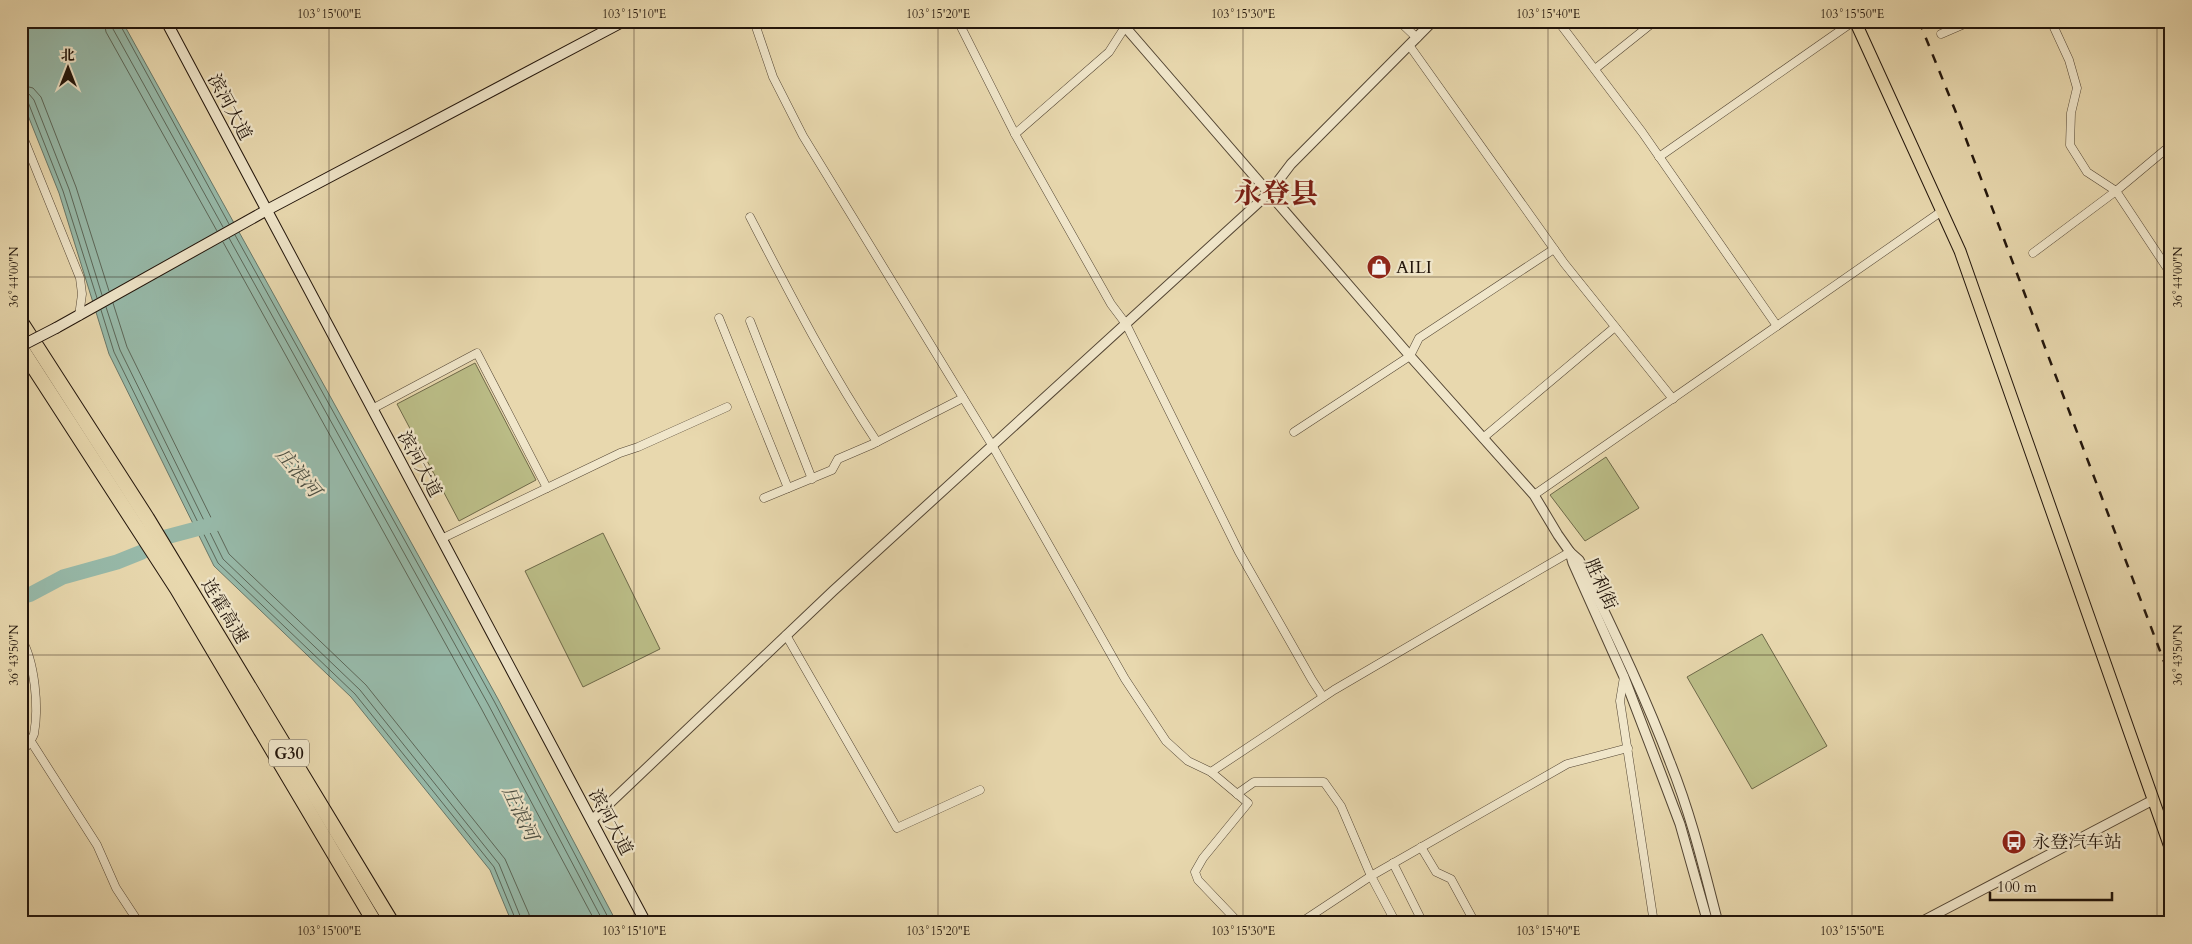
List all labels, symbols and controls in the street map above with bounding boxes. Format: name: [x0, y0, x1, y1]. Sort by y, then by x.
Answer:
text: 103°15'00"E: [297, 6, 361, 22]
text: 103°15'10"E: [602, 6, 666, 22]
text: 103°15'20"E: [906, 6, 970, 22]
text: 103°15'30"E: [1211, 6, 1275, 22]
text: 103°15'40"E: [1516, 6, 1580, 22]
text: 103°15'50"E: [1820, 6, 1884, 22]
north arrow: [42, 42, 92, 92]
text: 北: [61, 46, 75, 65]
street label: 滨河大道: [202, 70, 257, 145]
district label: 永登县: [1234, 175, 1318, 213]
text: 36°44'00"N: [6, 246, 22, 307]
text: 36°44'00"N: [2170, 246, 2186, 307]
shop icon: AILI: [1366, 254, 1392, 280]
place label: AILI: [1396, 255, 1432, 280]
street label: 滨河大道: [392, 427, 447, 502]
water label: 庄浪河: [270, 442, 328, 505]
street label: 胜利街: [1578, 554, 1623, 614]
street label: 连霍高速: [195, 574, 254, 649]
text: 36°43'50"N: [6, 624, 22, 685]
text: 36°43'50"N: [2170, 624, 2186, 685]
road number: G30: [269, 740, 309, 766]
water label: 庄浪河: [496, 782, 545, 847]
street label: 滨河大道: [583, 785, 638, 860]
bus stop icon: 永登汽车站: [2001, 829, 2027, 855]
place label: 永登汽车站: [2032, 830, 2122, 855]
scale bar: [1990, 869, 2112, 901]
text: 100 m: [1997, 877, 2037, 897]
text: 103°15'00"E: [297, 923, 361, 939]
text: 103°15'10"E: [602, 923, 666, 939]
text: 103°15'20"E: [906, 923, 970, 939]
text: 103°15'30"E: [1211, 923, 1275, 939]
text: 103°15'40"E: [1516, 923, 1580, 939]
text: 103°15'50"E: [1820, 923, 1884, 939]

